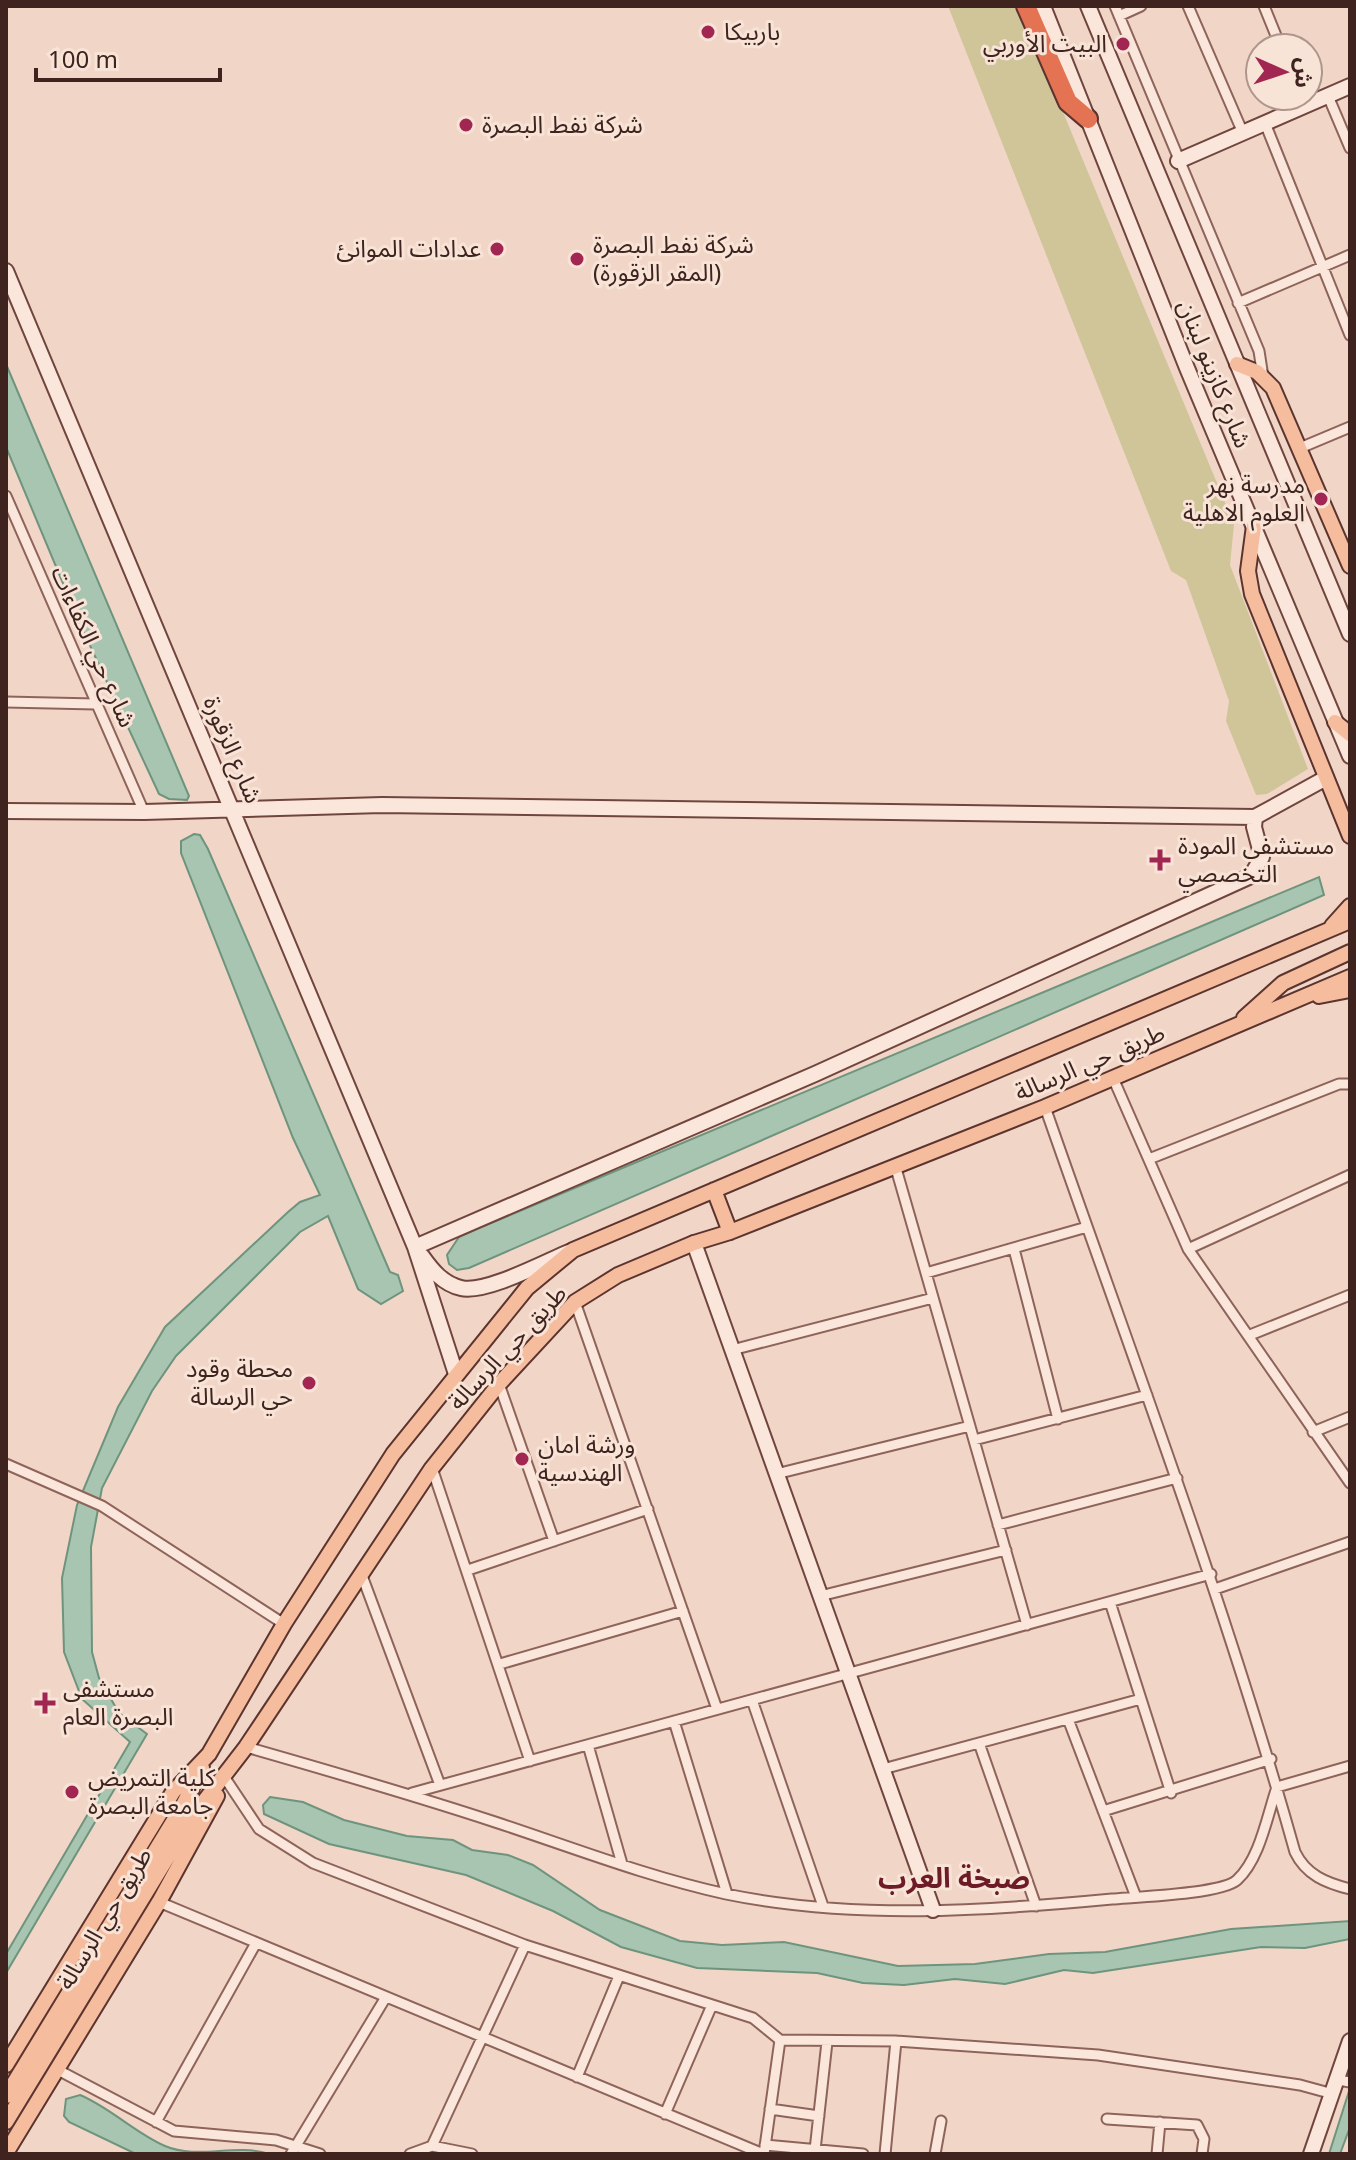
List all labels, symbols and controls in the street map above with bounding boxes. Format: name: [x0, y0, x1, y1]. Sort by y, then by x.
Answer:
place label: باربيكا: [724, 7, 780, 58]
place label: البيت الأوربي: [983, 19, 1107, 70]
marker: باربيكا: [699, 23, 717, 41]
scale bar: [36, 32, 220, 82]
north arrow: [1244, 32, 1324, 112]
text: 100 m: [48, 35, 118, 86]
marker: البيت الأوربي: [1114, 35, 1132, 53]
text: ش: [1279, 57, 1327, 89]
place label: شركة نفط البصرة: [482, 100, 643, 151]
marker: شركة نفط البصرة: [457, 116, 475, 134]
place label: شركة نفط البصرة (المقر الزقورة): [593, 220, 754, 299]
place label: عدادات الموانئ: [336, 224, 481, 275]
marker: عدادات الموانئ: [488, 240, 506, 258]
marker: شركة نفط البصرة (المقر الزقورة): [568, 250, 586, 268]
street label: شارع كازينو لبنان: [1161, 292, 1267, 456]
place label: مدرسة نهر العلوم الاهلية: [1183, 460, 1305, 539]
marker: مدرسة نهر العلوم الاهلية: [1312, 490, 1330, 508]
street label: شارع حي الكفاءات: [34, 557, 152, 737]
street label: شارع الزقورة: [186, 688, 278, 812]
place label: مستشفى المودة التخصصي: [1178, 821, 1334, 900]
marker: مستشفى المودة التخصصي: [1149, 849, 1171, 871]
street label: طريق حي الرسالة: [1006, 1008, 1174, 1118]
street label: طريق حي الرسالة: [435, 1272, 581, 1424]
place label: محطة وقود حي الرسالة: [186, 1344, 293, 1423]
marker: محطة وقود حي الرسالة: [300, 1374, 318, 1392]
place label: ورشة امان الهندسية: [538, 1420, 635, 1499]
marker: ورشة امان الهندسية: [513, 1450, 531, 1468]
place label: مستشفى البصرة العام: [63, 1664, 174, 1743]
marker: مستشفى البصرة العام: [34, 1692, 56, 1714]
place label: كلية التمريض جامعة البصرة: [88, 1753, 216, 1832]
marker: كلية التمريض جامعة البصرة: [63, 1783, 81, 1801]
street label: طريق حي الرسالة: [42, 1837, 168, 2001]
district label: صبخة العرب: [878, 1850, 1030, 1909]

